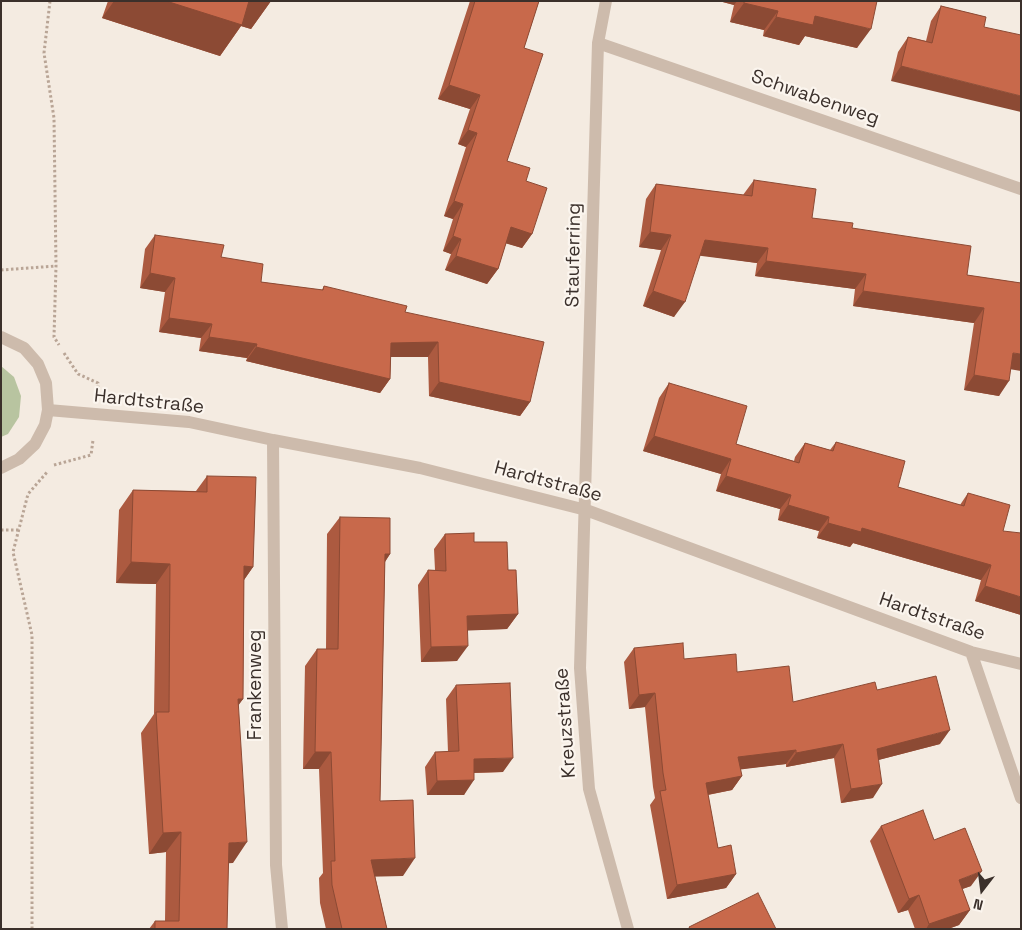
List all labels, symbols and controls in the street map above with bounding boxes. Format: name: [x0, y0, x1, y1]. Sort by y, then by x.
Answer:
street label: Schwabenweg: [748, 65, 882, 131]
street label: Stauferring: [562, 202, 586, 308]
street label: Hardtstraße: [93, 385, 205, 419]
street label: Hardtstraße: [492, 457, 604, 507]
street label: Hardtstraße: [876, 588, 988, 646]
street label: Frankenweg: [245, 630, 267, 740]
street label: Kreuzstraße: [551, 667, 581, 779]
north arrow: [957, 865, 1007, 915]
text: N: [971, 895, 985, 914]

